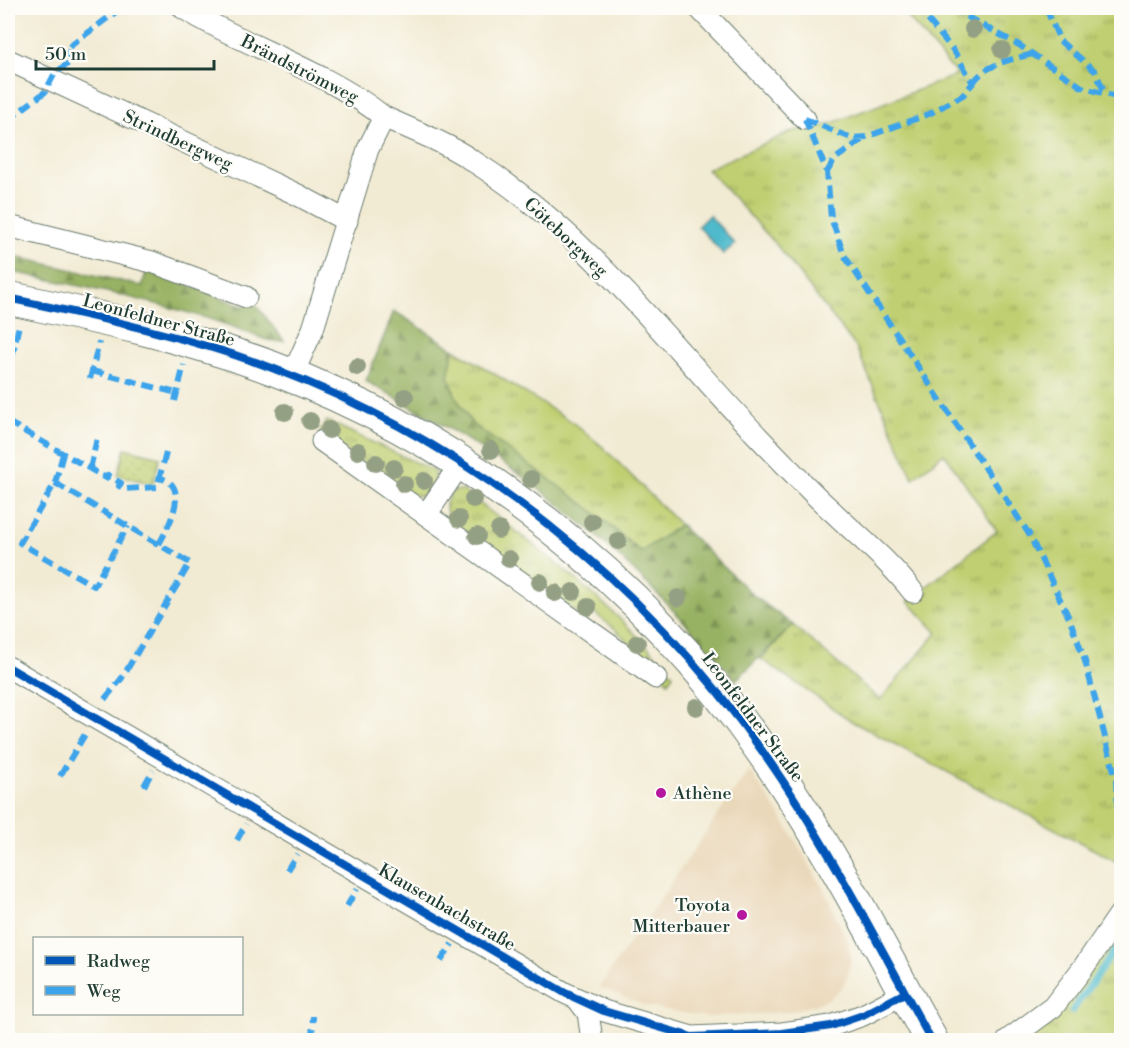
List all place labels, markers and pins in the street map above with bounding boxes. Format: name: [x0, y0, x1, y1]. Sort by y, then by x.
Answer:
place label: Athène: [672, 782, 732, 805]
marker: Athène: [654, 786, 668, 800]
place label: Toyota Mitterbauer: [633, 894, 731, 938]
marker: Toyota Mitterbauer: [735, 908, 749, 922]

